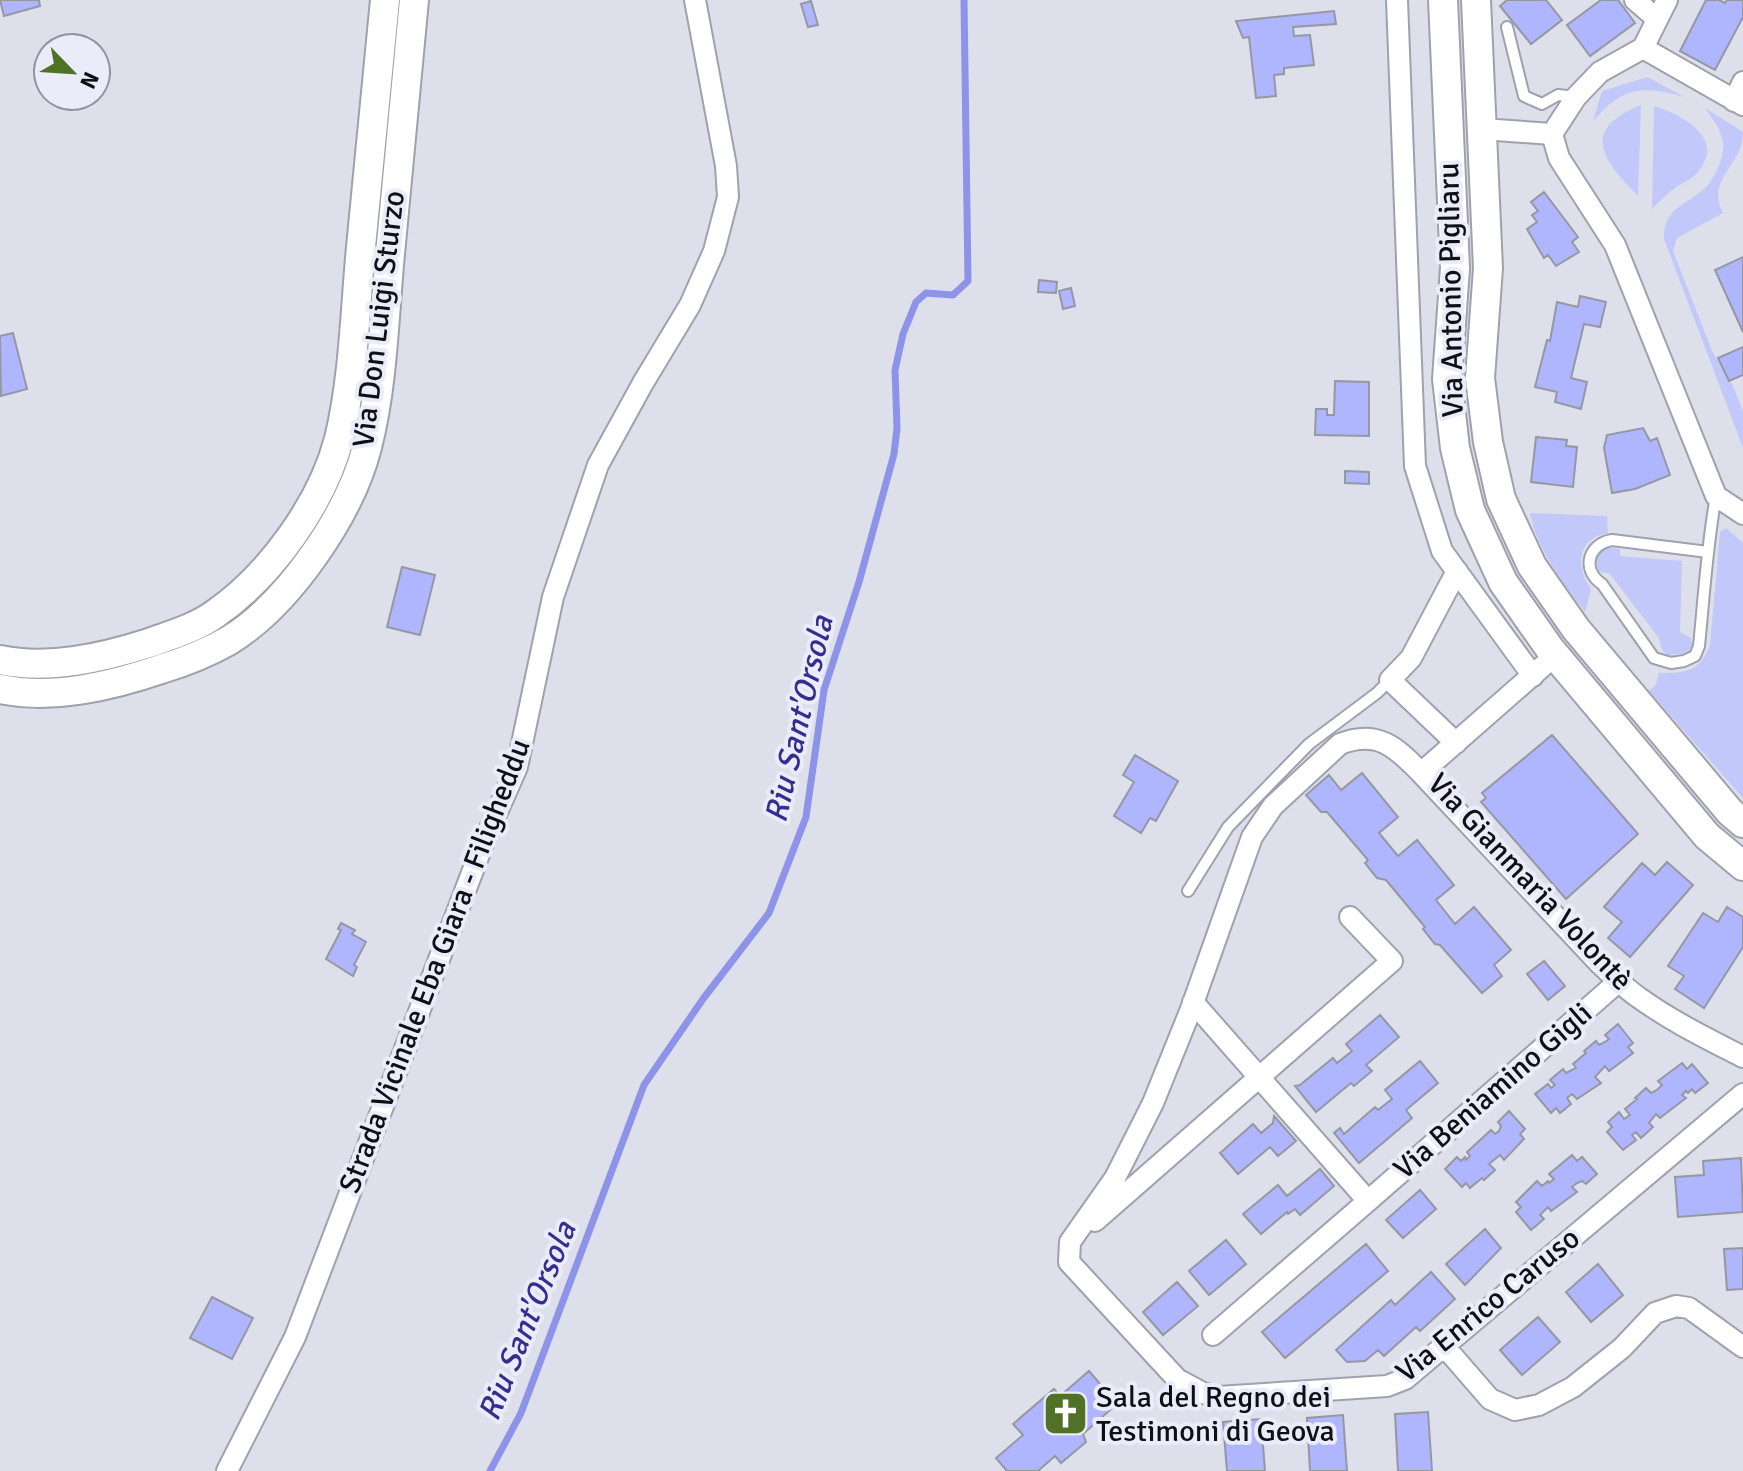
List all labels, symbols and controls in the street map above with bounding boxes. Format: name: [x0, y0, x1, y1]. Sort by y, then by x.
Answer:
north arrow: [32, 32, 112, 112]
text: N: [74, 68, 105, 93]
street label: Via Antonio Pigliaru: [1430, 162, 1472, 418]
street label: Via Don Luigi Sturzo: [345, 188, 413, 450]
water label: Riu Sant'Orsola: [756, 611, 842, 826]
street label: Strada Vicinale Eba Giara - Filigheddu: [331, 734, 539, 1198]
street label: Via Gianmaria Volontè: [1420, 766, 1640, 998]
street label: Via Beniamino Gigli: [1386, 995, 1600, 1187]
water label: Riu Sant'Orsola: [469, 1215, 585, 1426]
street label: Via Enrico Caruso: [1389, 1220, 1587, 1390]
place label: Sala del Regno dei Testimoni di Geova: [1096, 1379, 1335, 1450]
church icon: Sala del Regno dei Testimoni di Geova: [1041, 1390, 1089, 1438]

